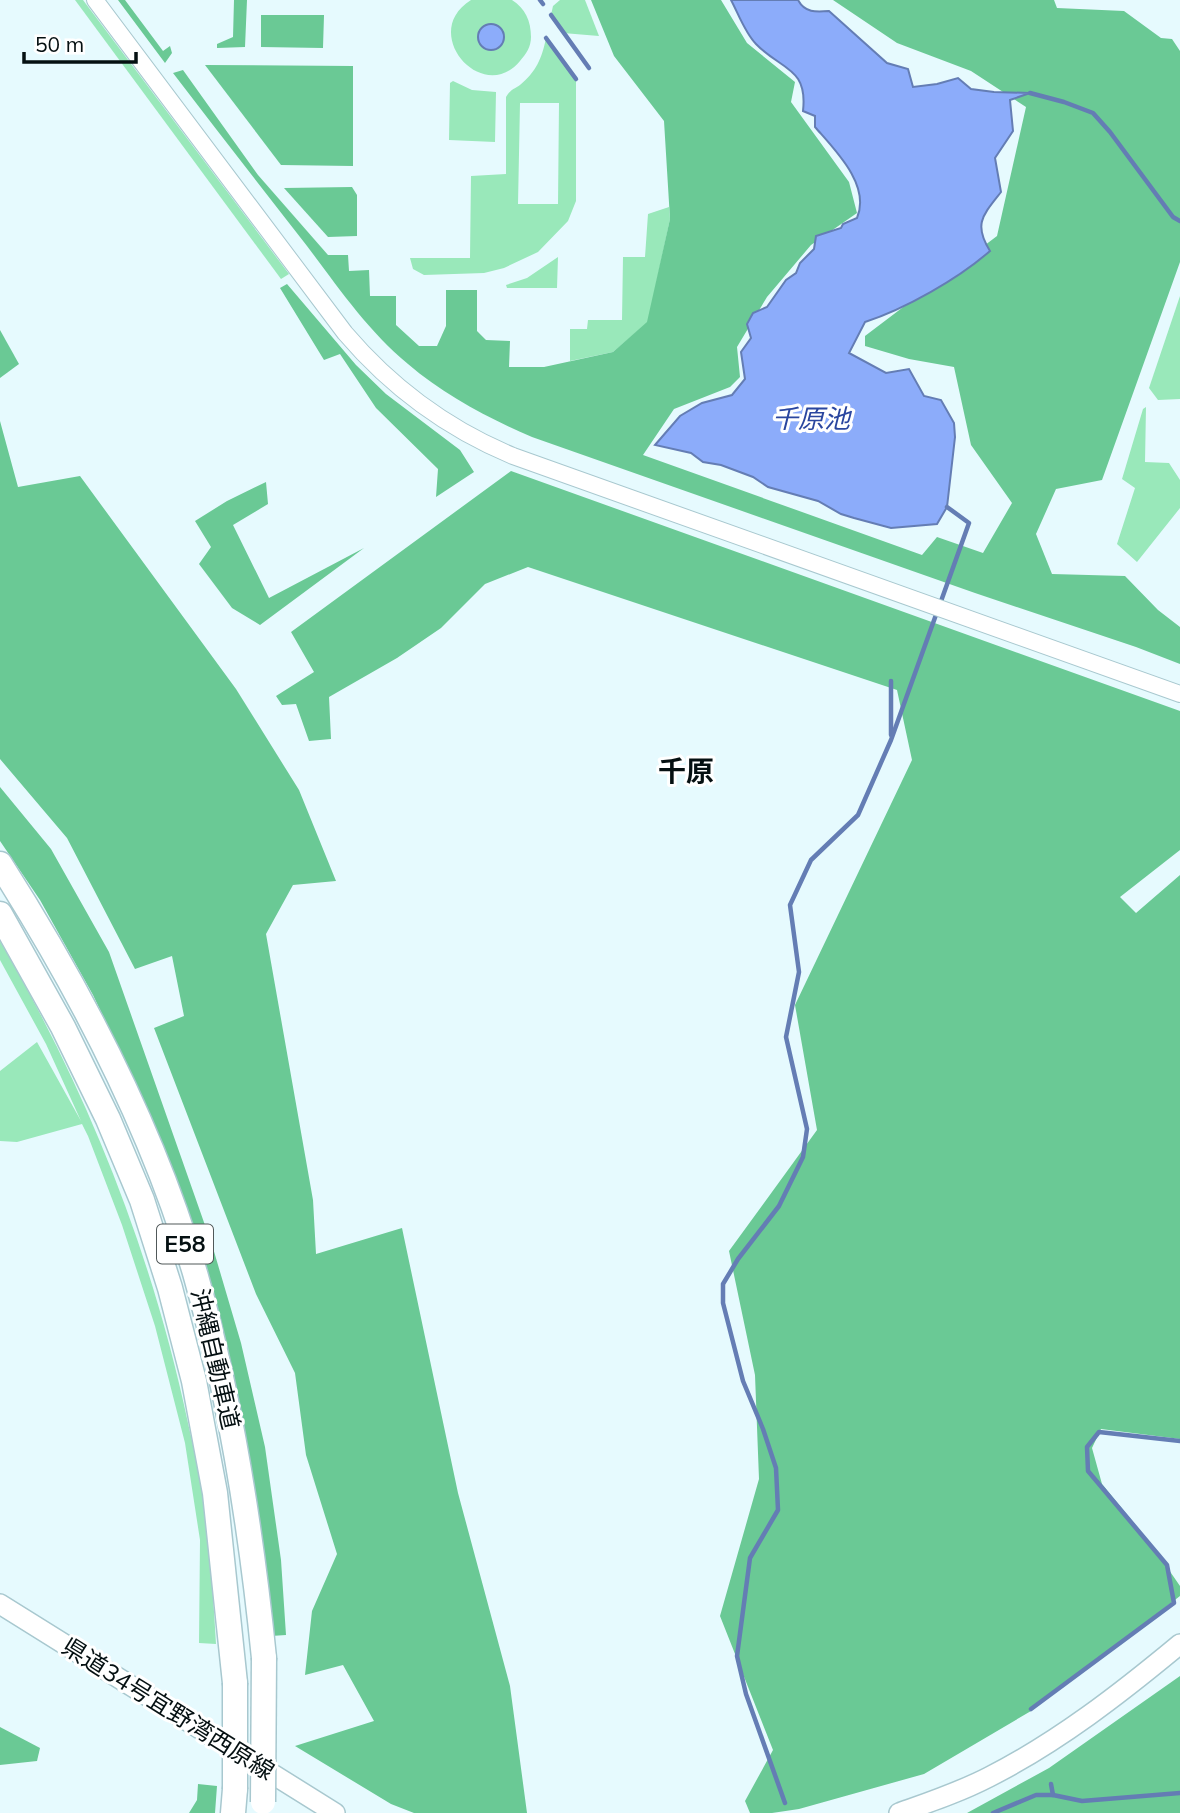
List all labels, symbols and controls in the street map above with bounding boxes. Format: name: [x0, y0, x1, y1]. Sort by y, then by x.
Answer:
scale bar: [24, 21, 136, 65]
text: 50 m: [35, 31, 84, 57]
water label: 千原池: [772, 402, 853, 435]
district label: 千原: [658, 753, 714, 788]
road number: E58: [157, 1224, 213, 1264]
street label: 沖縄自動車道: [185, 1285, 247, 1432]
street label: 県道34号宜野湾西原線: [57, 1631, 280, 1786]

